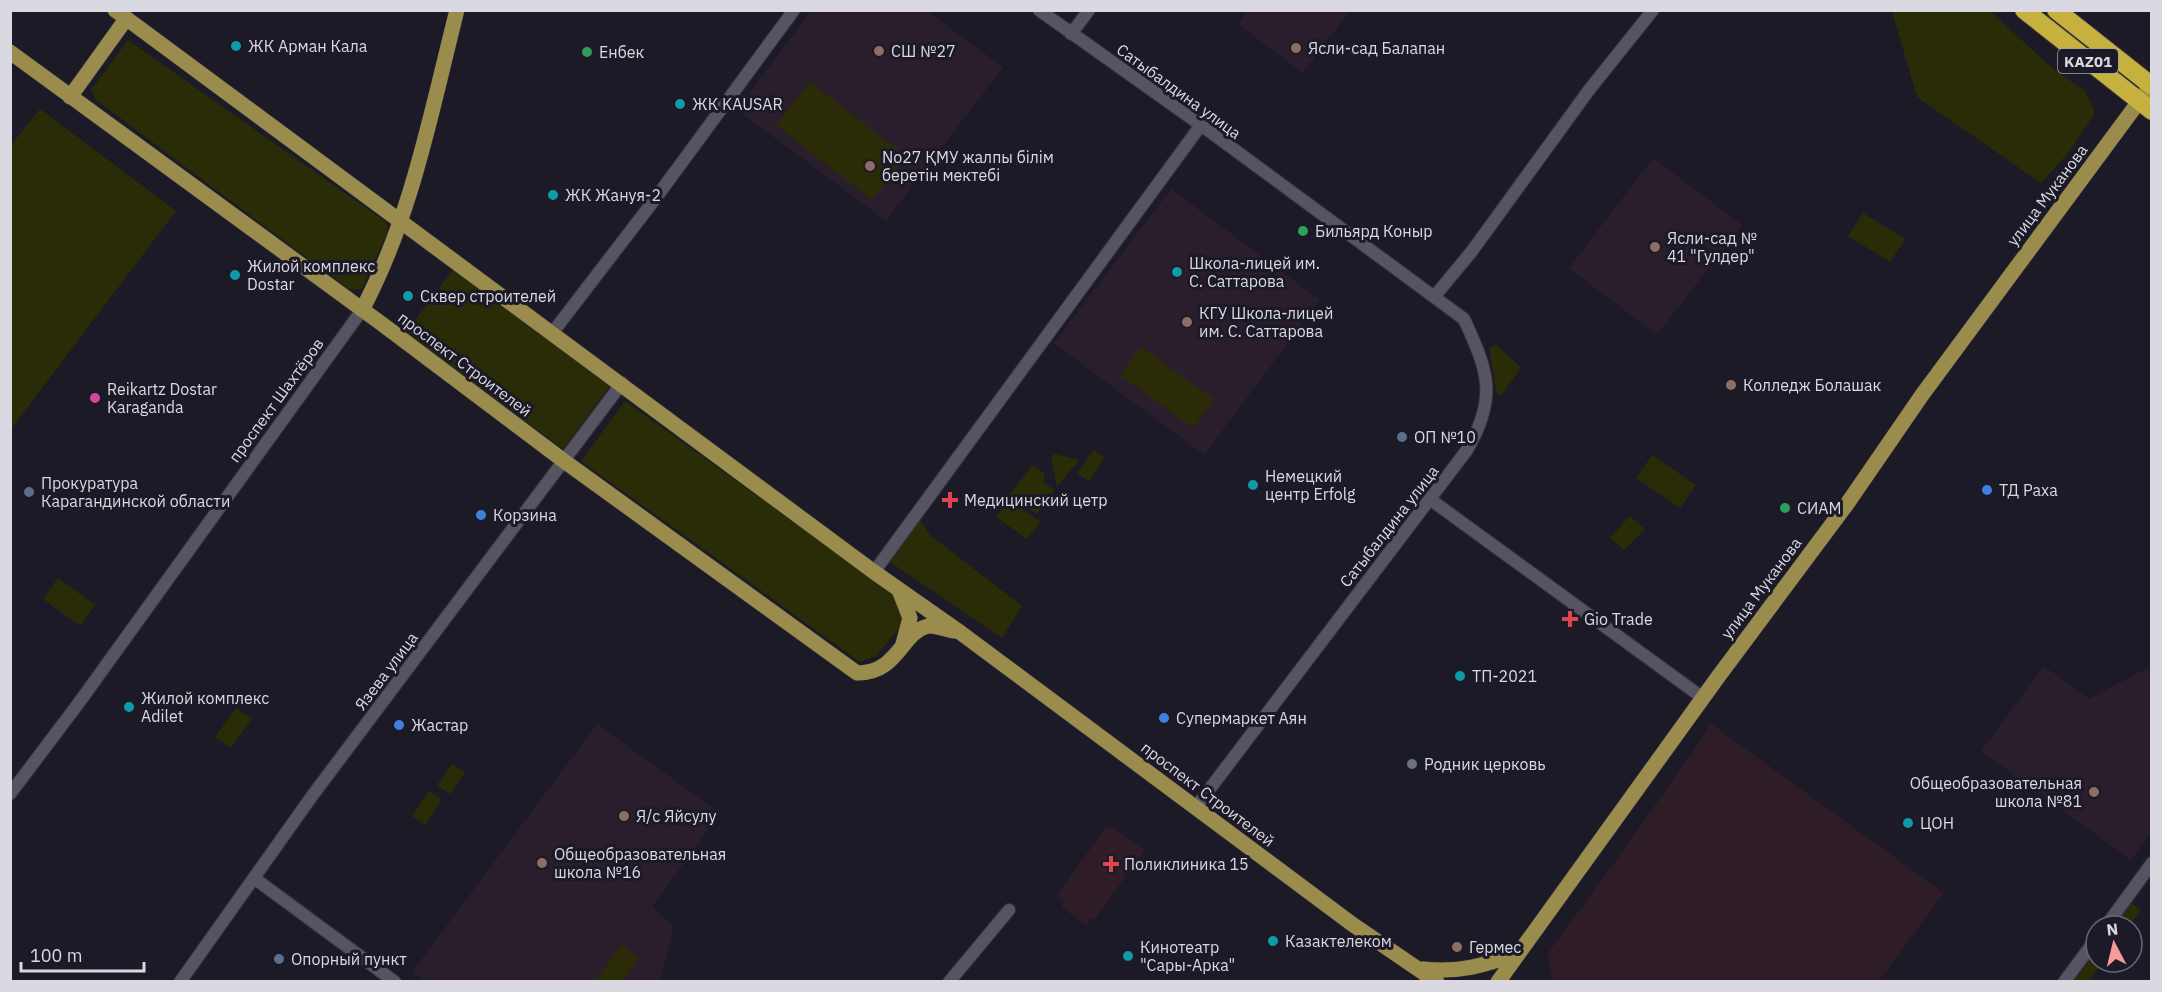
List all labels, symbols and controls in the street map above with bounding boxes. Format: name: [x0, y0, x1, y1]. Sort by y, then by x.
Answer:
place label: ЖК Арман Кала: [248, 36, 368, 56]
place label: Ясли-сад Балапан: [1308, 38, 1445, 58]
marker: ЖК Арман Кала: [229, 39, 243, 53]
street label: Сатыбалдина улица: [1113, 39, 1246, 143]
place label: СШ №27: [891, 41, 956, 61]
marker: Ясли-сад Балапан: [1289, 41, 1303, 55]
place label: Енбек: [599, 42, 645, 62]
marker: СШ №27: [872, 44, 886, 58]
marker: Енбек: [580, 45, 594, 59]
road number: KАZ01: [2058, 49, 2118, 73]
place label: ЖК KAUSAR: [692, 94, 783, 114]
marker: ЖК KAUSAR: [673, 97, 687, 111]
street label: улица Муканова: [2002, 140, 2092, 250]
place label: No27 ҚМУ жалпы білім беретін мектебі: [882, 147, 1054, 185]
marker: No27 ҚМУ жалпы білім беретін мектебі: [863, 159, 877, 173]
place label: ЖК Жануя-2: [565, 185, 661, 205]
marker: ЖК Жануя-2: [546, 188, 560, 202]
place label: Бильярд Коныр: [1315, 221, 1433, 241]
marker: Бильярд Коныр: [1296, 224, 1310, 238]
place label: Ясли-сад № 41 "Гулдер": [1667, 228, 1757, 266]
marker: Ясли-сад № 41 "Гулдер": [1648, 240, 1662, 254]
place label: Школа-лицей им. С. Саттарова: [1189, 253, 1320, 291]
place label: Жилой комплекс Dostar: [247, 256, 375, 294]
marker: Школа-лицей им. С. Саттарова: [1170, 265, 1184, 279]
marker: Жилой комплекс Dostar: [228, 268, 242, 282]
place label: Сквер строителей: [420, 286, 556, 306]
marker: Сквер строителей: [401, 289, 415, 303]
place label: КГУ Школа-лицей им. С. Саттарова: [1199, 303, 1333, 341]
street label: проспект Строителей: [394, 307, 536, 421]
marker: КГУ Школа-лицей им. С. Саттарова: [1180, 315, 1194, 329]
street label: проспект Шахтёров: [224, 334, 328, 466]
place label: Колледж Болашак: [1743, 375, 1882, 395]
marker: Колледж Болашак: [1724, 378, 1738, 392]
place label: Reikartz Dostar Karaganda: [107, 379, 217, 417]
marker: Reikartz Dostar Karaganda: [88, 391, 102, 405]
place label: ОП №10: [1414, 427, 1476, 447]
marker: ОП №10: [1395, 430, 1409, 444]
street label: Сатыбалдина улица: [1335, 461, 1443, 591]
place label: Немецкий центр Erfolg: [1265, 466, 1356, 504]
place label: Прокуратура Карагандинской области: [41, 473, 230, 511]
marker: Немецкий центр Erfolg: [1246, 478, 1260, 492]
place label: ТД Раха: [1999, 480, 2058, 500]
marker: ТД Раха: [1980, 483, 1994, 497]
marker: Прокуратура Карагандинской области: [22, 485, 36, 499]
place label: Медицинский цетр: [964, 490, 1108, 510]
marker: Медицинский цетр: [941, 491, 959, 509]
place label: СИАМ: [1797, 498, 1842, 518]
marker: СИАМ: [1778, 501, 1792, 515]
place label: Корзина: [493, 505, 557, 525]
marker: Корзина: [474, 508, 488, 522]
street label: улица Муканова: [1716, 533, 1806, 643]
place label: Gio Trade: [1584, 609, 1653, 629]
marker: Gio Trade: [1561, 610, 1579, 628]
street label: Язева улица: [350, 628, 422, 714]
place label: ТП-2021: [1472, 666, 1537, 686]
marker: ТП-2021: [1453, 669, 1467, 683]
place label: Жилой комплекс Adilet: [141, 688, 269, 726]
marker: Жилой комплекс Adilet: [122, 700, 136, 714]
place label: Супермаркет Аян: [1176, 708, 1307, 728]
marker: Супермаркет Аян: [1157, 711, 1171, 725]
place label: Жастар: [411, 715, 468, 735]
marker: Жастар: [392, 718, 406, 732]
street label: проспект Строителей: [1137, 737, 1279, 851]
place label: Родник церковь: [1424, 754, 1546, 774]
marker: Родник церковь: [1405, 757, 1419, 771]
place label: Общеобразовательная школа №81: [1910, 773, 2082, 811]
marker: Общеобразовательная школа №81: [2087, 785, 2101, 799]
place label: Я/c Яйсулу: [636, 806, 717, 826]
marker: Я/c Яйсулу: [617, 809, 631, 823]
place label: ЦОН: [1920, 813, 1954, 833]
marker: ЦОН: [1901, 816, 1915, 830]
place label: Общеобразовательная школа №16: [554, 844, 726, 882]
place label: Поликлиника 15: [1124, 854, 1249, 874]
marker: Поликлиника 15: [1102, 855, 1120, 873]
marker: Общеобразовательная школа №16: [535, 856, 549, 870]
north arrow: [2084, 914, 2144, 974]
text: N: [2105, 918, 2119, 940]
place label: Казактелеком: [1285, 931, 1392, 951]
marker: Казактелеком: [1266, 934, 1280, 948]
scale bar: [21, 935, 144, 973]
place label: Кинотеатр "Сары-Арка": [1140, 937, 1235, 975]
place label: Гермес: [1469, 937, 1521, 957]
marker: Гермес: [1450, 940, 1464, 954]
text: 100 m: [30, 944, 82, 967]
place label: Опорный пункт: [291, 949, 407, 969]
marker: Кинотеатр "Сары-Арка": [1121, 949, 1135, 963]
marker: Опорный пункт: [272, 952, 286, 966]

